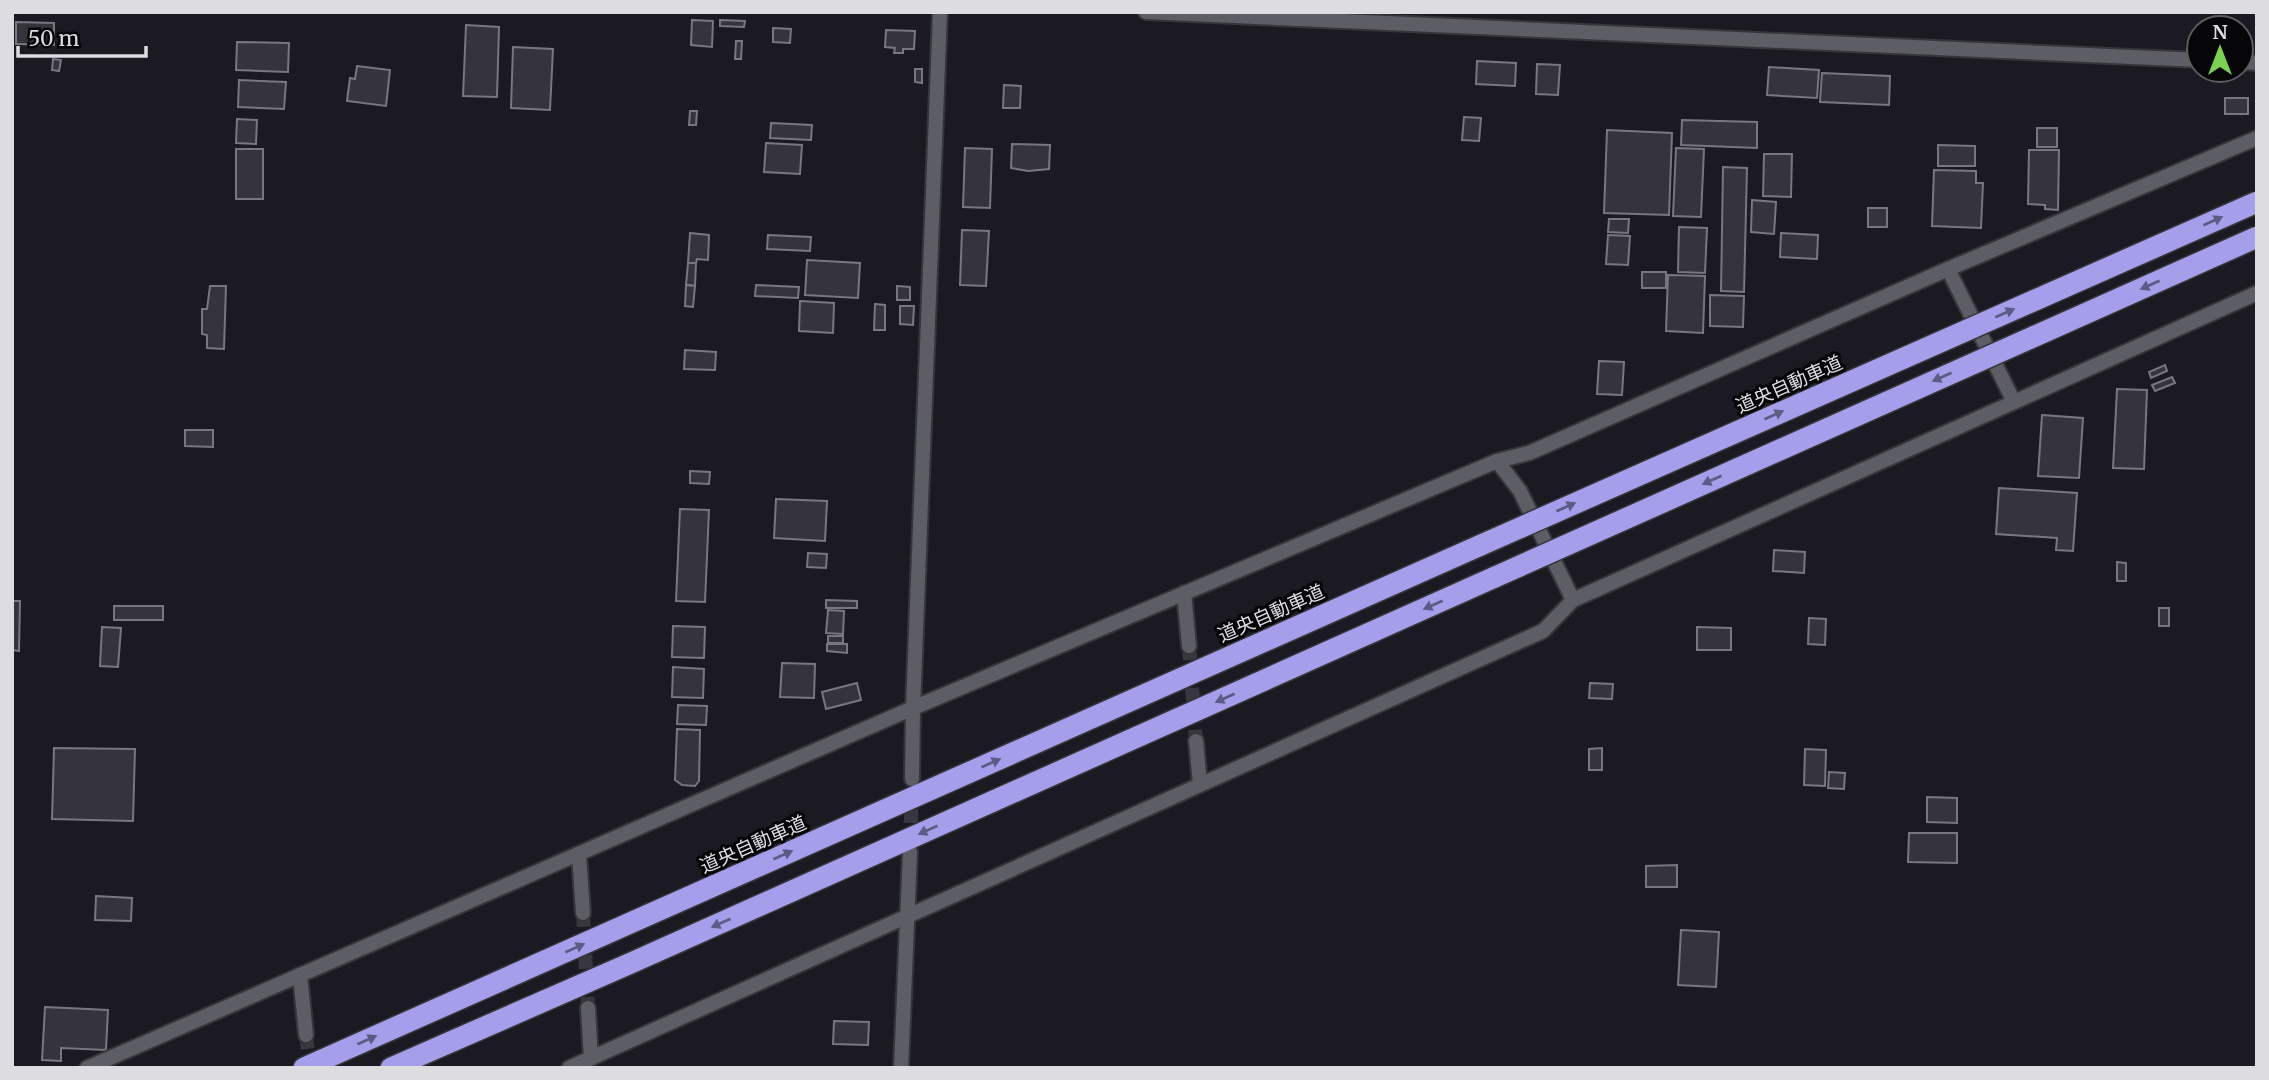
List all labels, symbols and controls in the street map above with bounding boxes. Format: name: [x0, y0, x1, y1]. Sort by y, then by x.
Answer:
scale bar: [18, 14, 145, 58]
north arrow: [2185, 14, 2255, 84]
text: N: [2212, 20, 2228, 44]
text: 50 m: [28, 25, 79, 52]
one-way arrow: [2203, 215, 2223, 227]
one-way arrow: [2140, 279, 2160, 291]
one-way arrow: [1995, 307, 2015, 319]
street label: 道央自動車道: [1732, 350, 1846, 418]
one-way arrow: [1932, 371, 1952, 383]
one-way arrow: [1764, 409, 1785, 420]
one-way arrow: [1702, 474, 1722, 486]
one-way arrow: [1556, 501, 1576, 513]
street label: 道央自動車道: [1214, 579, 1328, 647]
one-way arrow: [1423, 599, 1443, 611]
one-way arrow: [1215, 693, 1236, 704]
one-way arrow: [980, 757, 1001, 768]
street label: 道央自動車道: [696, 810, 810, 878]
one-way arrow: [918, 824, 938, 836]
one-way arrow: [772, 849, 793, 860]
one-way arrow: [710, 918, 731, 929]
one-way arrow: [565, 942, 585, 954]
one-way arrow: [357, 1034, 377, 1046]

